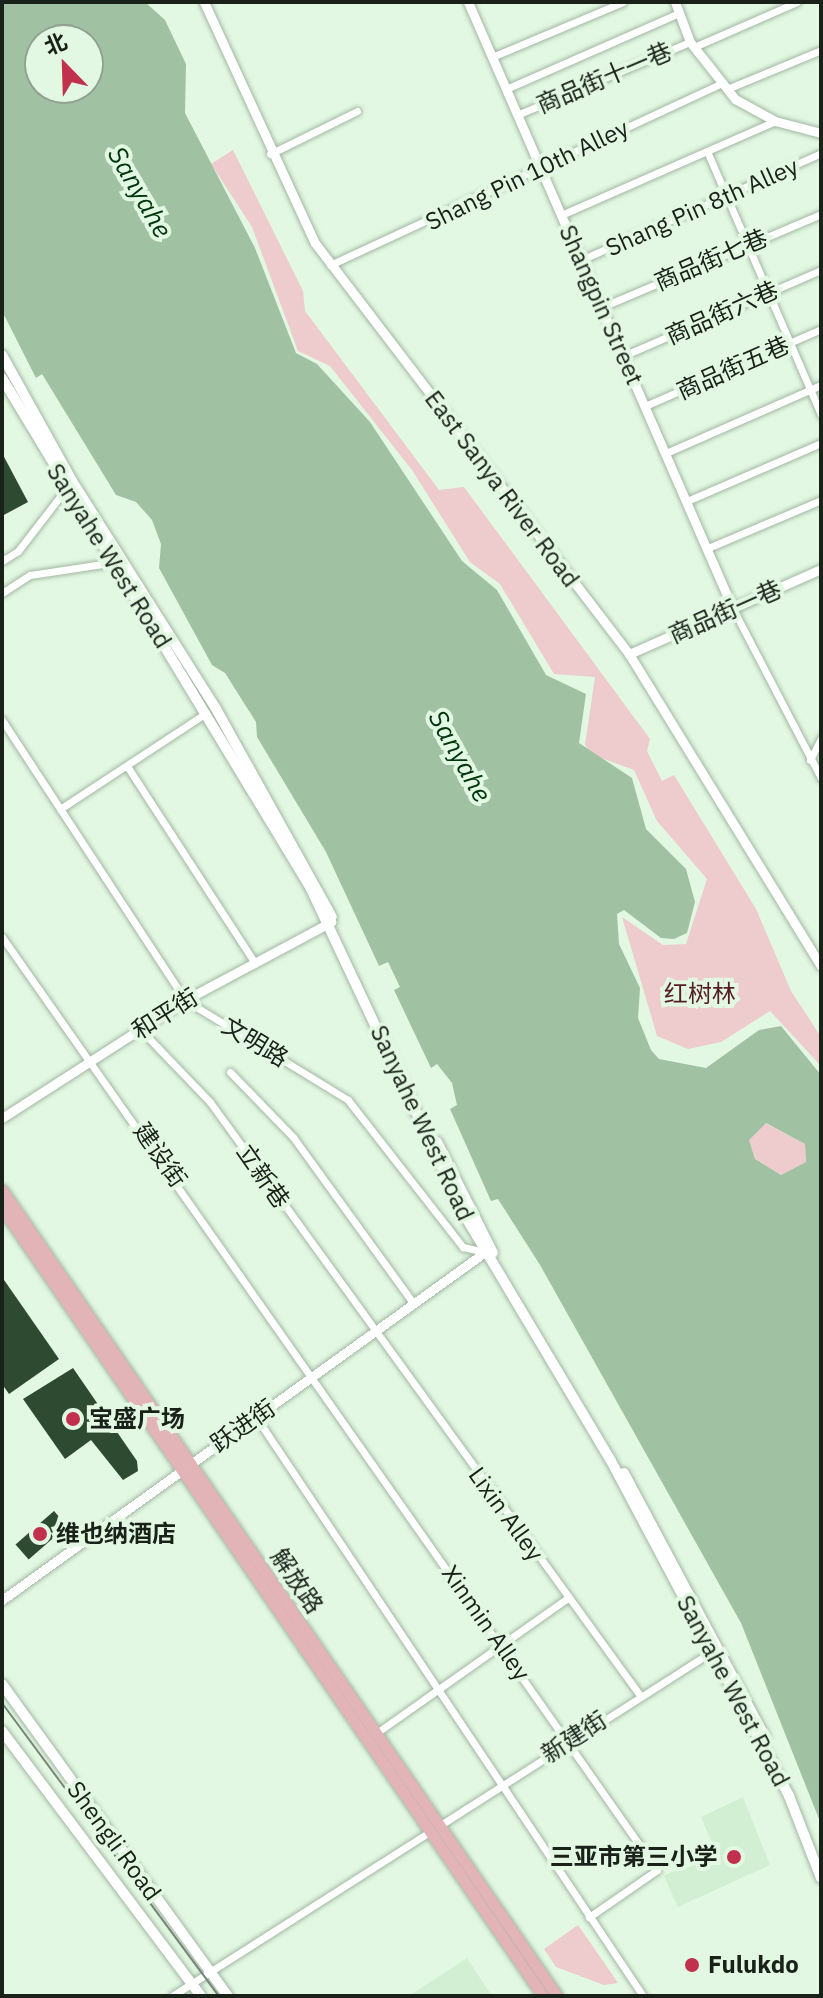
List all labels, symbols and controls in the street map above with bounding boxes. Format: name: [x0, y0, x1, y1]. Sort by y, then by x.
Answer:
north arrow: [24, 24, 104, 104]
text: 北: [39, 26, 71, 61]
street label: 商品街十一巷: [532, 37, 676, 119]
street label: Shang Pin 10th Alley: [421, 113, 633, 237]
water label: Sanyahe: [101, 141, 179, 243]
street label: Shang Pin 8th Alley: [601, 152, 803, 262]
street label: Shangpin Street: [553, 221, 649, 389]
street label: 商品街七巷: [650, 223, 772, 297]
street label: 商品街六巷: [661, 275, 783, 351]
street label: 商品街五巷: [672, 330, 794, 406]
street label: East Sanya River Road: [419, 385, 585, 593]
street label: Sanyahe West Road: [41, 458, 177, 654]
street label: 商品街一巷: [664, 574, 786, 650]
water label: Sanyahe: [422, 705, 498, 807]
park label: 红树林: [664, 980, 736, 1008]
street label: 和平街: [127, 983, 203, 1045]
street label: 文明路: [217, 1011, 293, 1073]
street label: Sanyahe West Road: [364, 1021, 480, 1225]
street label: 建设街: [128, 1117, 192, 1193]
street label: 立新巷: [231, 1138, 295, 1214]
street label: 跃进街: [205, 1394, 281, 1458]
place label: 宝盛广场: [89, 1405, 185, 1433]
marker: 宝盛广场: [64, 1410, 82, 1428]
street label: Lixin Alley: [462, 1462, 550, 1566]
place label: 维也纳酒店: [56, 1520, 176, 1548]
marker: 维也纳酒店: [31, 1525, 49, 1543]
street label: 解放路: [265, 1543, 329, 1619]
street label: Xinmin Alley: [436, 1560, 536, 1686]
street label: Sanyahe West Road: [670, 1591, 796, 1791]
street label: 新建街: [536, 1705, 612, 1769]
street label: Shengli Road: [61, 1776, 167, 1906]
place label: 三亚市第三小学: [550, 1843, 718, 1871]
marker: 三亚市第三小学: [725, 1848, 743, 1866]
place label: Fulukdo: [708, 1951, 799, 1979]
marker: Fulukdo: [683, 1956, 701, 1974]

